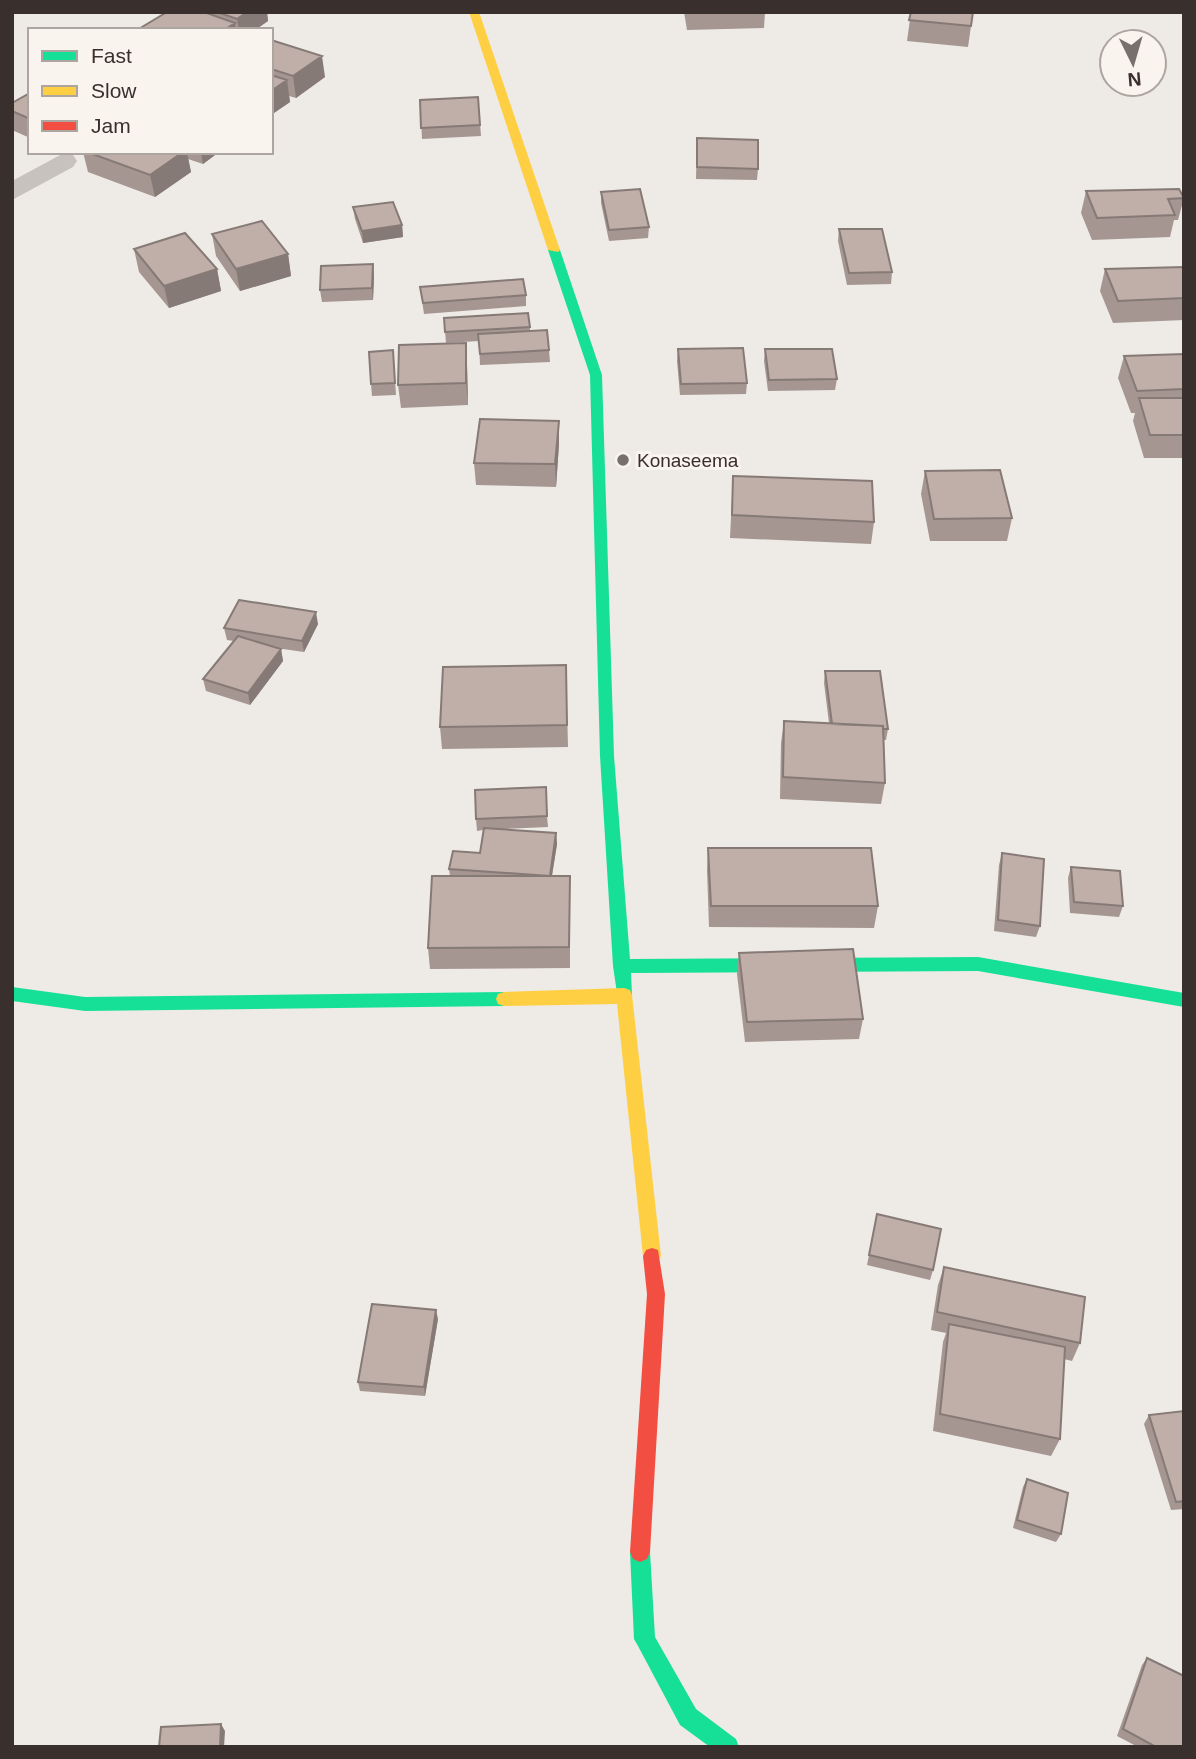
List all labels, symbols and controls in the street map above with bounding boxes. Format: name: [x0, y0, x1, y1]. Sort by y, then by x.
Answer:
legend: [28, 28, 273, 154]
north arrow: [1098, 28, 1168, 98]
text: Fast: [91, 44, 132, 67]
text: N: [1127, 68, 1142, 90]
text: Slow: [91, 79, 137, 102]
text: Jam: [91, 114, 131, 137]
place label: Konaseema: [637, 450, 739, 471]
marker: Konaseema: [615, 452, 631, 468]

